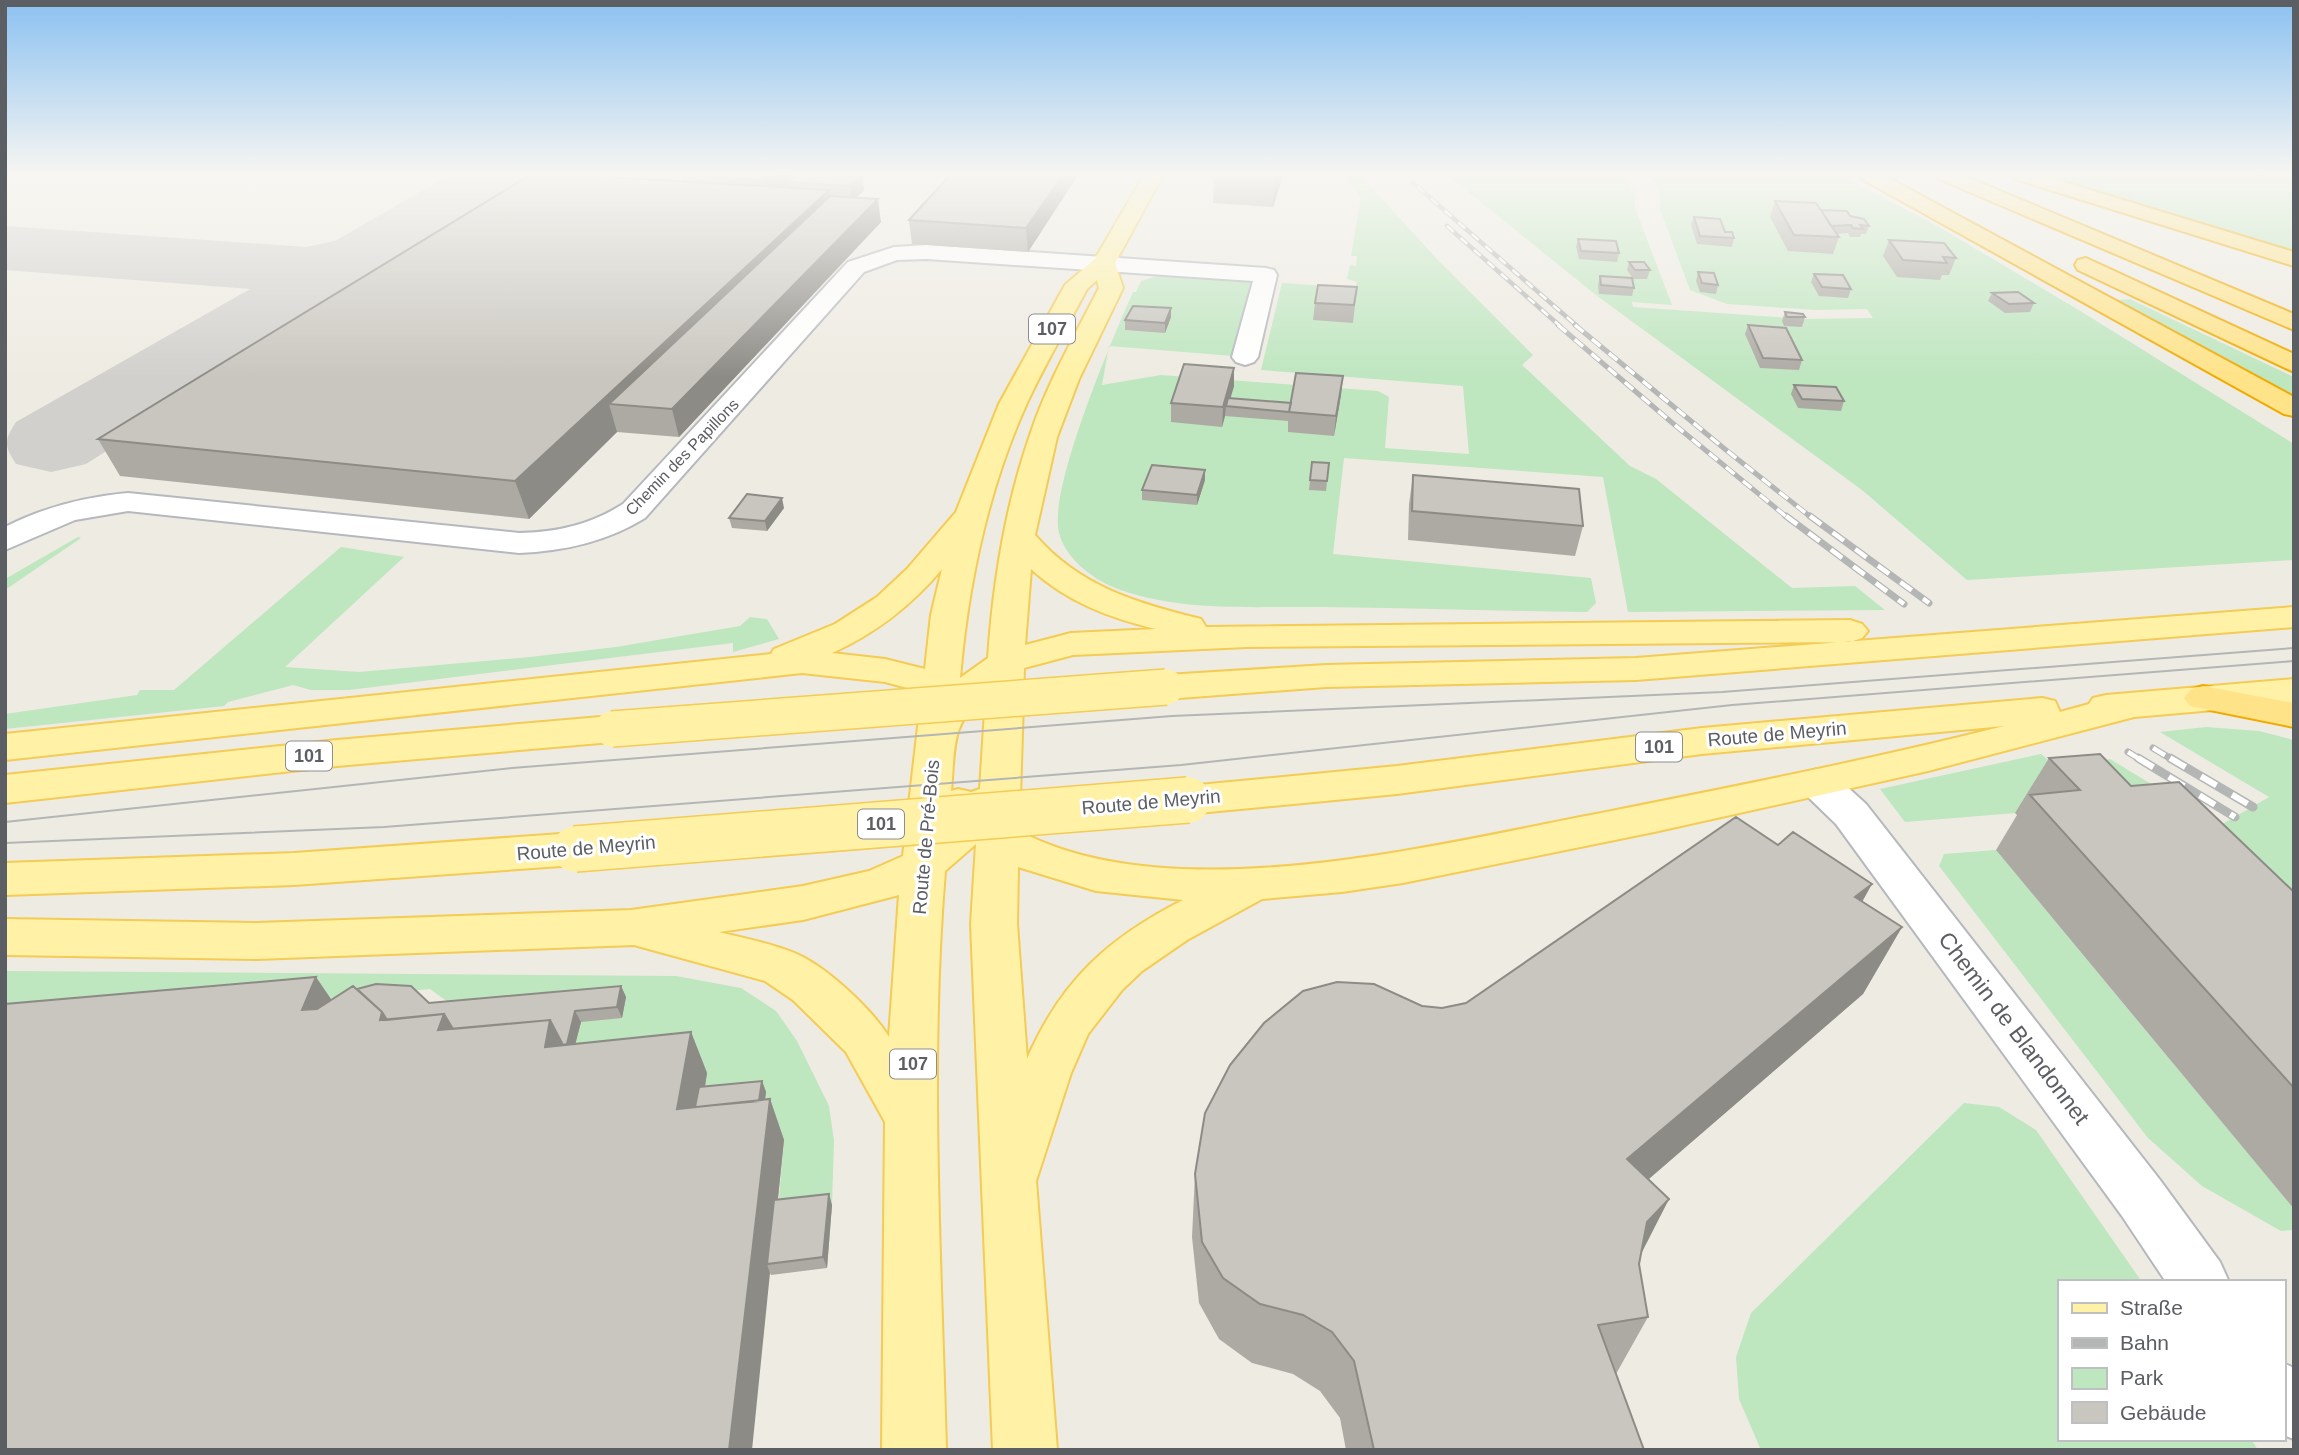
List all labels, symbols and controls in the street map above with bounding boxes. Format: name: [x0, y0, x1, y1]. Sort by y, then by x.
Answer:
road number: 107: [1029, 314, 1075, 344]
street label: Chemin des Papillons: [622, 395, 742, 519]
street label: Route de Meyrin: [1707, 717, 1847, 751]
road number: 101: [1636, 732, 1682, 762]
road number: 101: [286, 742, 332, 770]
street label: Route de Pré-Bois: [909, 759, 943, 915]
street label: Route de Meyrin: [1081, 785, 1221, 819]
road number: 101: [858, 810, 904, 838]
street label: Route de Meyrin: [516, 831, 656, 865]
street label: Chemin de Blandonnet: [1933, 927, 2095, 1130]
road number: 107: [890, 1050, 936, 1078]
legend: [2058, 1280, 2285, 1441]
text: Straße: [2120, 1296, 2183, 1319]
text: Bahn: [2120, 1331, 2169, 1354]
text: Park: [2120, 1366, 2164, 1389]
text: Gebäude: [2120, 1401, 2206, 1424]

